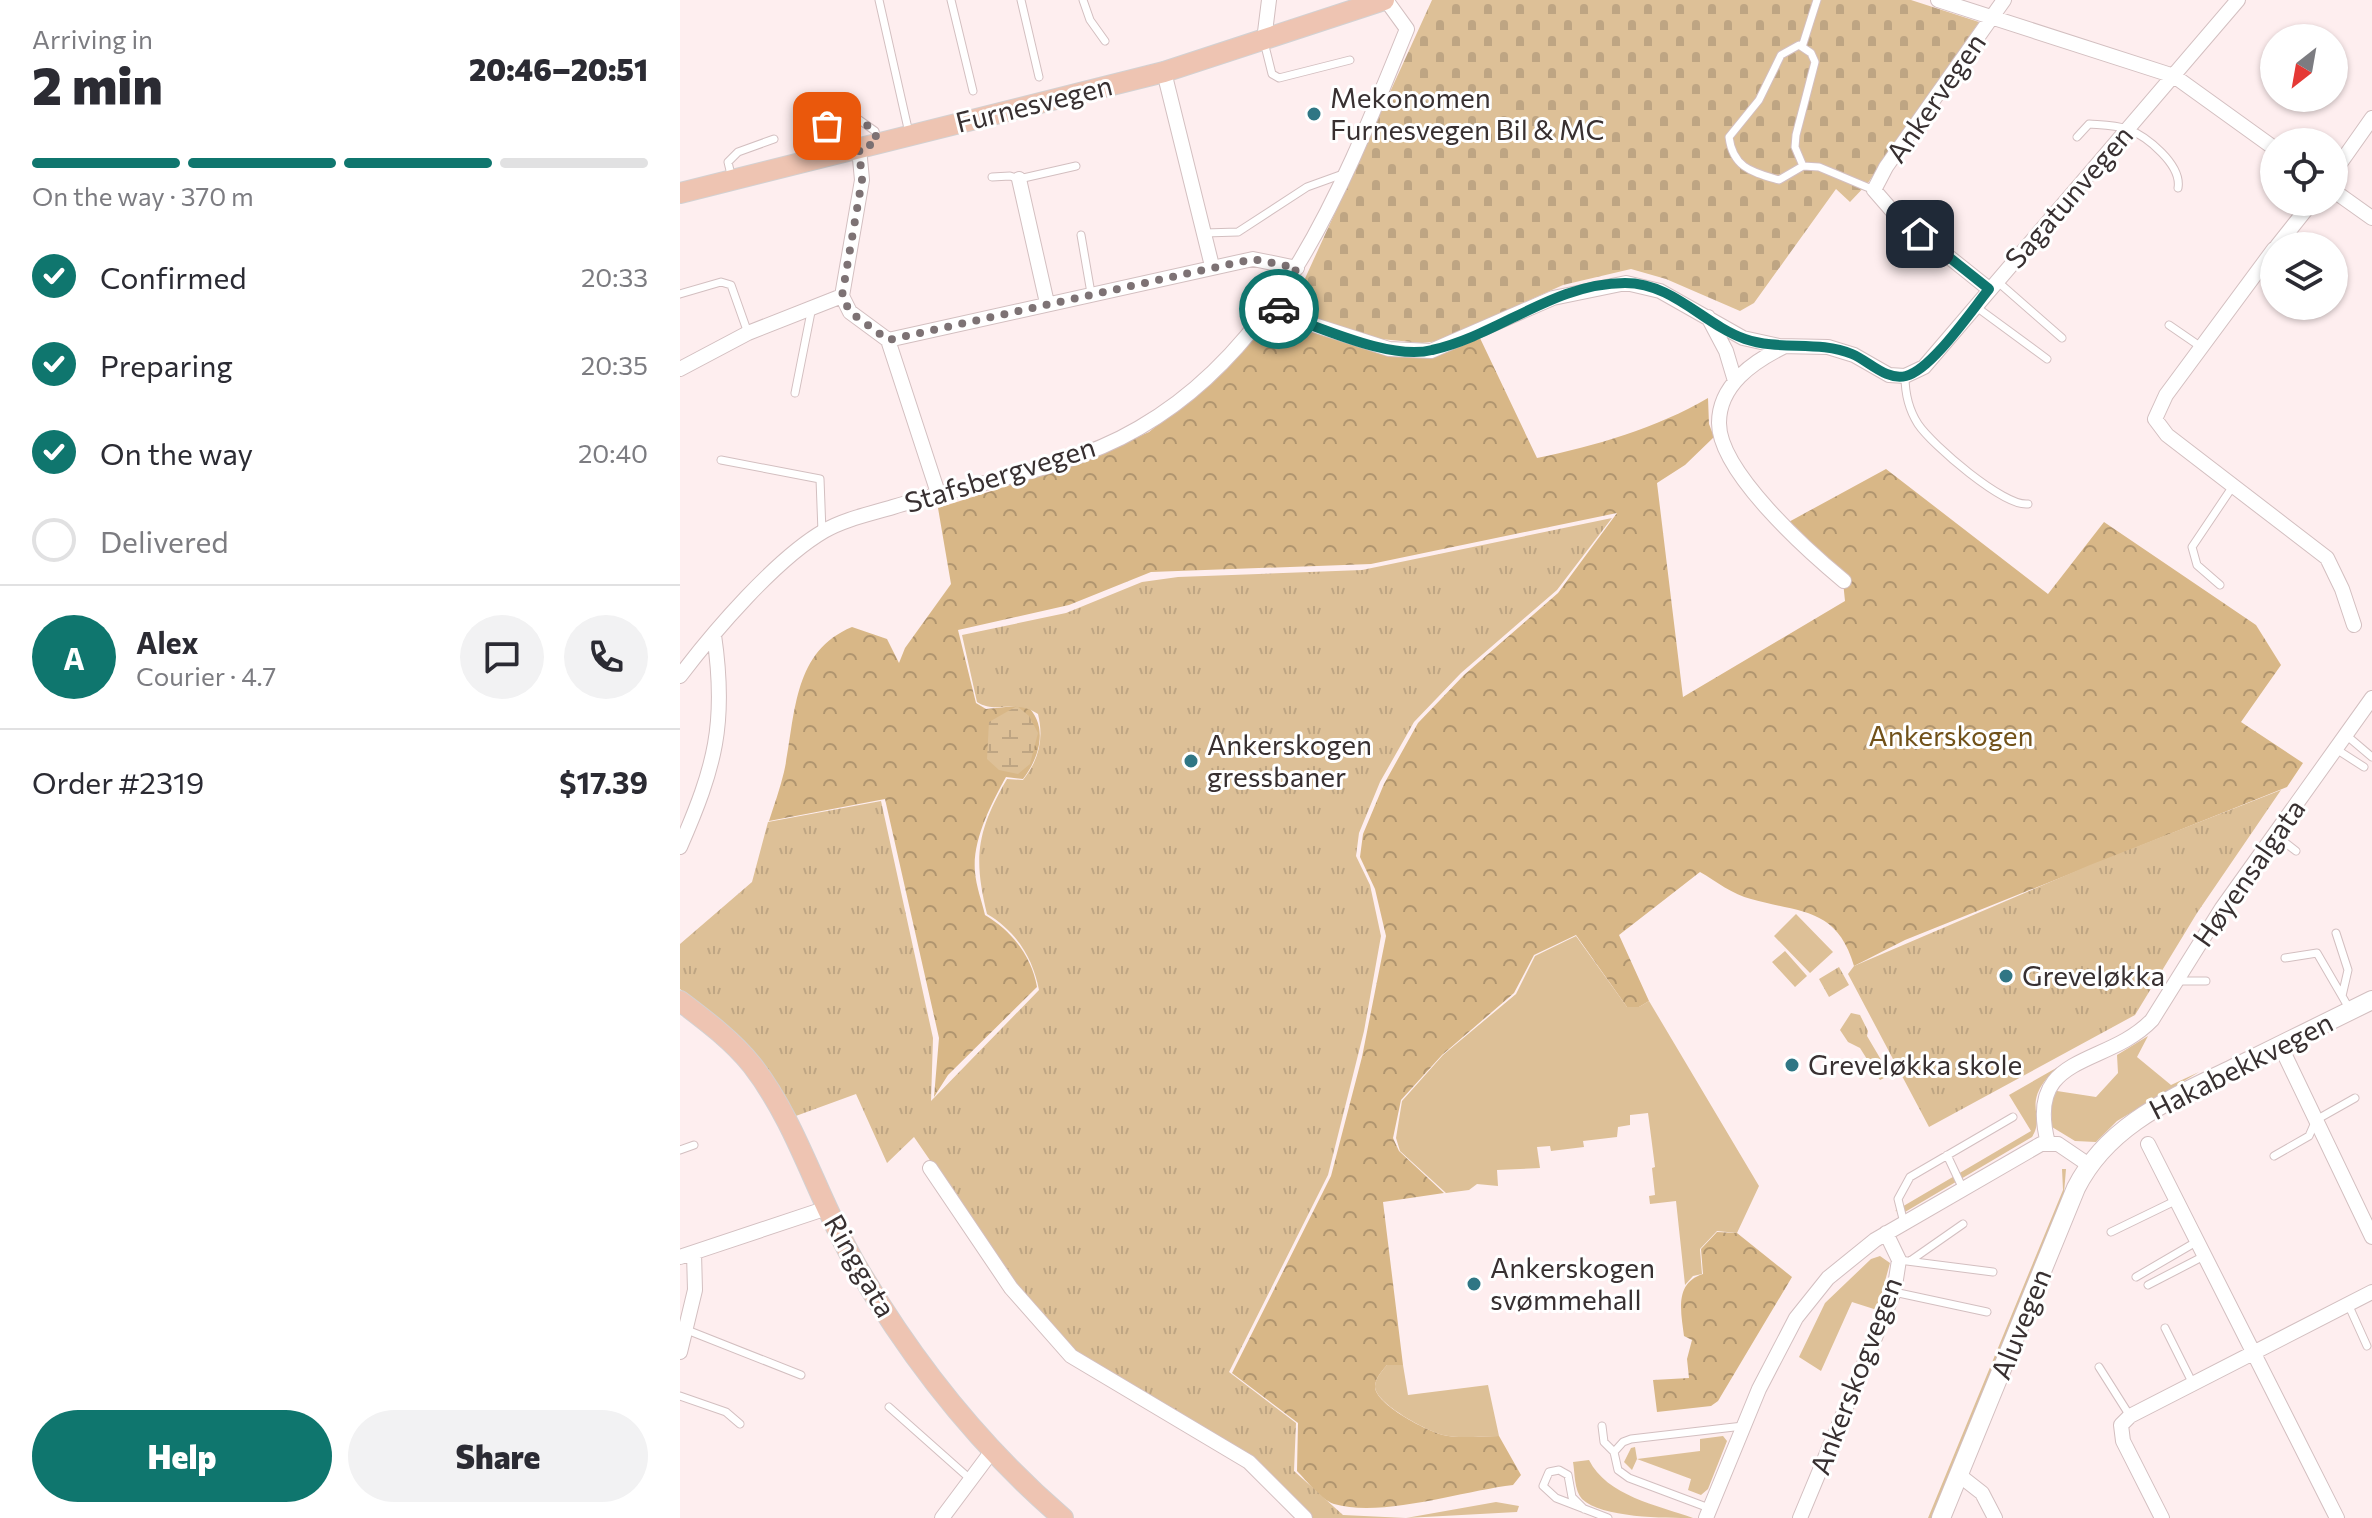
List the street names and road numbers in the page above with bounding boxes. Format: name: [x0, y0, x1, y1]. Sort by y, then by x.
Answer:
street label: Ankervegen: [1878, 26, 1992, 169]
street label: Furnesvegen: [952, 67, 1116, 139]
street label: Sagatunvegen: [1997, 118, 2139, 275]
street label: Stafsbergvegen: [900, 429, 1099, 519]
street label: Høyensalgata: [2185, 792, 2312, 953]
street label: Hakabekkvegen: [2143, 1004, 2338, 1126]
street label: Ringgata: [818, 1208, 904, 1323]
street label: Aluvegen: [1983, 1263, 2058, 1384]
street label: Ankerskogvegen: [1802, 1272, 1908, 1479]

